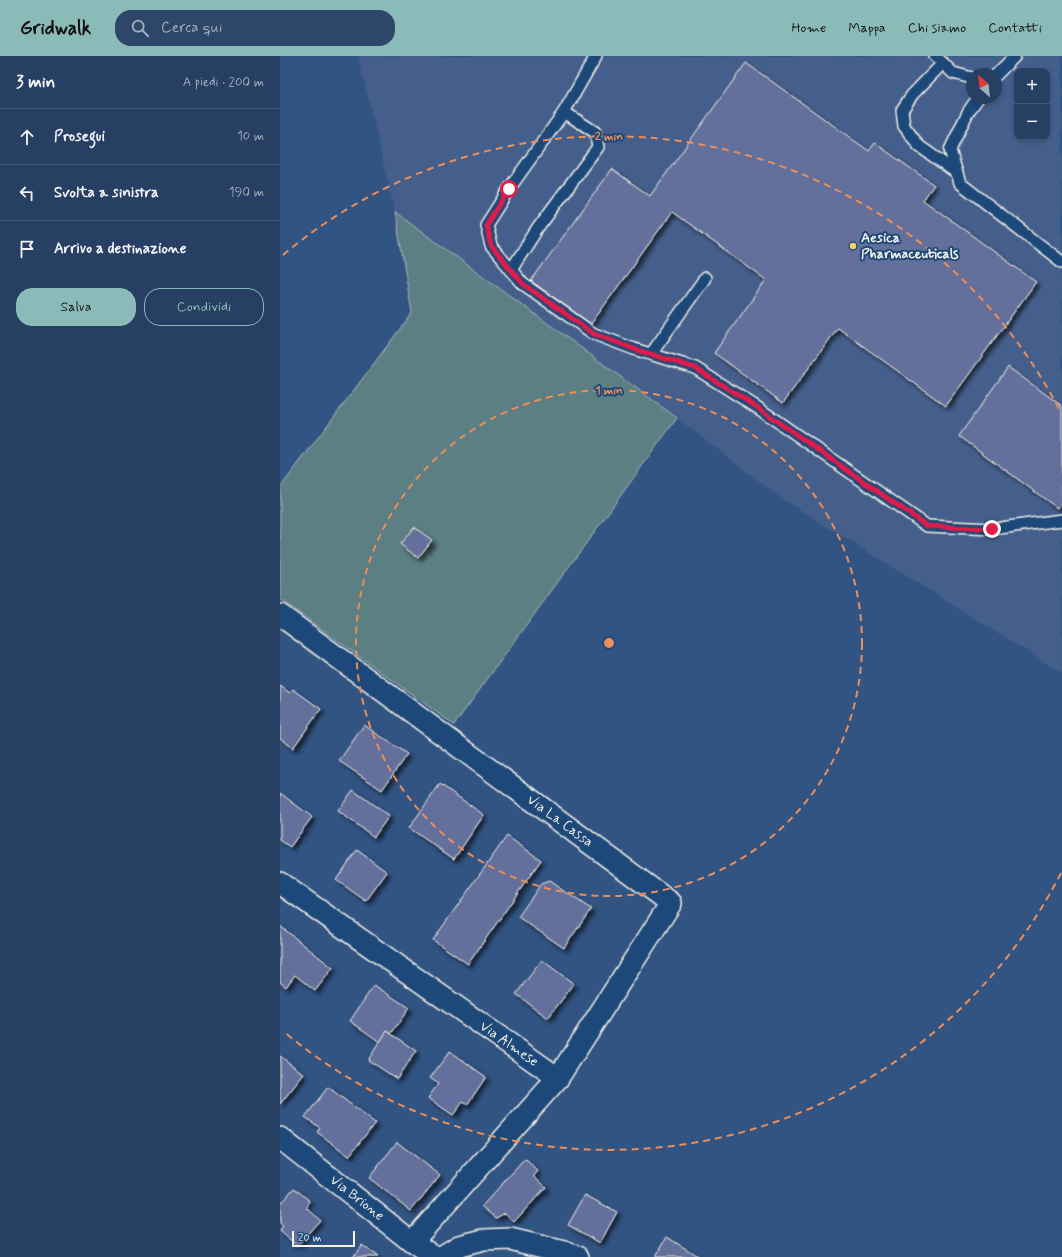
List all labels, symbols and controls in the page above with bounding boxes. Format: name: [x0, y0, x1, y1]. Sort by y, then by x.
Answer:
search box: [115, 10, 395, 46]
text: Gridwalk: [20, 16, 91, 41]
icon: search: [129, 17, 151, 39]
text: Cerca qui: [161, 18, 222, 38]
text: Home: [791, 19, 826, 37]
text: Mappa: [848, 19, 886, 37]
text: Chi siamo: [908, 19, 966, 37]
text: Contatti: [988, 19, 1042, 37]
north arrow: [966, 68, 1002, 104]
map controls: [1014, 68, 1050, 140]
button: +: [1014, 68, 1050, 104]
text: 3 min: [16, 71, 55, 93]
text: A piedi · 200 m: [183, 74, 264, 91]
button: −: [1014, 104, 1050, 140]
icon: ahead: [16, 126, 38, 148]
text: Prosegui: [54, 127, 105, 147]
text: 10 m: [237, 128, 264, 145]
text: 2 min: [595, 129, 623, 145]
route start: [500, 180, 518, 198]
icon: left: [16, 182, 38, 204]
text: Svolta a sinistra: [54, 183, 159, 203]
text: 190 m: [229, 184, 264, 201]
place label: Aesica Pharmaceuticals: [861, 229, 959, 263]
icon: arrive: [16, 238, 38, 260]
text: Arrivo a destinazione: [54, 239, 187, 259]
marker: Aesica Pharmaceuticals: [848, 241, 858, 251]
button: Salva: [16, 288, 136, 326]
button: Condividi: [144, 288, 264, 326]
text: 1 min: [595, 383, 623, 399]
route end: [983, 520, 1001, 538]
centre of rings: [602, 636, 616, 650]
street label: Via La Cassa: [523, 791, 597, 851]
street label: Via Almese: [476, 1017, 542, 1071]
street label: Via Brione: [326, 1171, 388, 1225]
scale bar: [292, 1229, 355, 1248]
text: 20 m: [298, 1231, 321, 1245]

